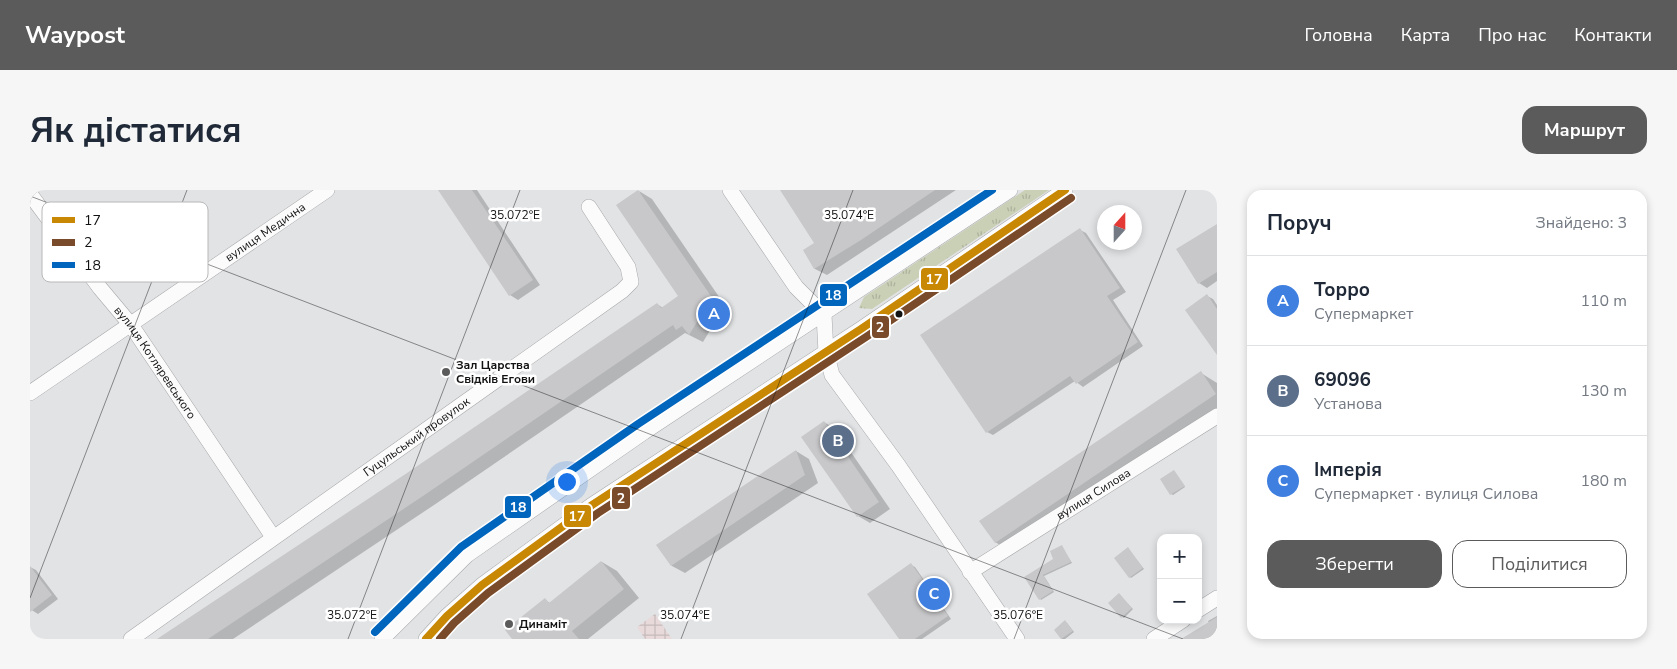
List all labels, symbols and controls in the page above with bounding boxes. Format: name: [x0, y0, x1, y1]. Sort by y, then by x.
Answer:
text: Waypost: [25, 19, 125, 51]
text: Головна: [1304, 23, 1373, 47]
text: Карта: [1401, 23, 1450, 47]
text: Про нас: [1478, 23, 1546, 47]
text: Контакти: [1574, 23, 1652, 47]
button: Маршрут: [1522, 106, 1647, 154]
text: Як дістатися: [30, 107, 242, 154]
street label: вулиця Медична: [222, 199, 309, 265]
legend: [42, 202, 208, 282]
north arrow: [1097, 205, 1142, 250]
text: 35.072°E: [490, 207, 540, 223]
text: 35.074°E: [824, 207, 874, 223]
text: Поруч: [1267, 209, 1332, 237]
text: 17: [84, 211, 101, 230]
text: Знайдено: 3: [1535, 212, 1627, 234]
text: 2: [84, 233, 92, 252]
text: 18: [84, 256, 101, 275]
line badge: 17: [920, 267, 949, 291]
text: 17: [926, 270, 942, 289]
text: Торро: [1314, 277, 1370, 303]
line badge: 18: [819, 283, 848, 307]
text: 18: [825, 286, 841, 305]
text: A: [1277, 290, 1289, 312]
text: 110 m: [1580, 290, 1627, 312]
pin: A: [698, 295, 730, 333]
street label: вулиця Котляревського: [111, 303, 200, 422]
text: Супермаркет: [1314, 303, 1413, 325]
unlabelled marker: [894, 309, 904, 319]
line badge: 2: [871, 315, 890, 339]
text: 2: [876, 318, 884, 337]
place label: Зал Царства Свiдкiв Егови: [456, 357, 535, 387]
marker: Зал Царства Свiдкiв Егови: [440, 366, 452, 378]
text: 69096: [1314, 367, 1371, 393]
text: B: [1277, 380, 1289, 402]
text: 130 m: [1580, 380, 1627, 402]
street label: Гуцульський провулок: [360, 393, 474, 480]
text: Установа: [1314, 393, 1382, 415]
pin: B: [822, 422, 854, 460]
text: Імперія: [1314, 457, 1382, 483]
street label: вулиця Силова: [1053, 465, 1134, 523]
your location: [554, 469, 580, 495]
text: C: [1278, 470, 1288, 492]
text: 180 m: [1580, 470, 1627, 492]
text: Супермаркет · вулиця Силова: [1314, 483, 1538, 505]
line badge: 2: [611, 486, 631, 510]
text: 2: [617, 489, 625, 508]
line badge: 18: [504, 495, 532, 519]
text: 18: [510, 498, 526, 517]
line badge: 17: [563, 504, 592, 528]
text: 17: [569, 507, 585, 526]
map controls: [1157, 534, 1202, 624]
button: +: [1157, 534, 1202, 579]
button: Зберегти: [1267, 540, 1442, 588]
button: Поділитися: [1452, 540, 1627, 588]
pin: C: [918, 575, 950, 613]
button: −: [1157, 579, 1202, 624]
text: 35.072°E: [327, 607, 377, 623]
text: 35.074°E: [660, 607, 710, 623]
text: 35.076°E: [993, 607, 1043, 623]
place label: Динаміт: [519, 616, 567, 632]
marker: Динаміт: [503, 618, 515, 630]

